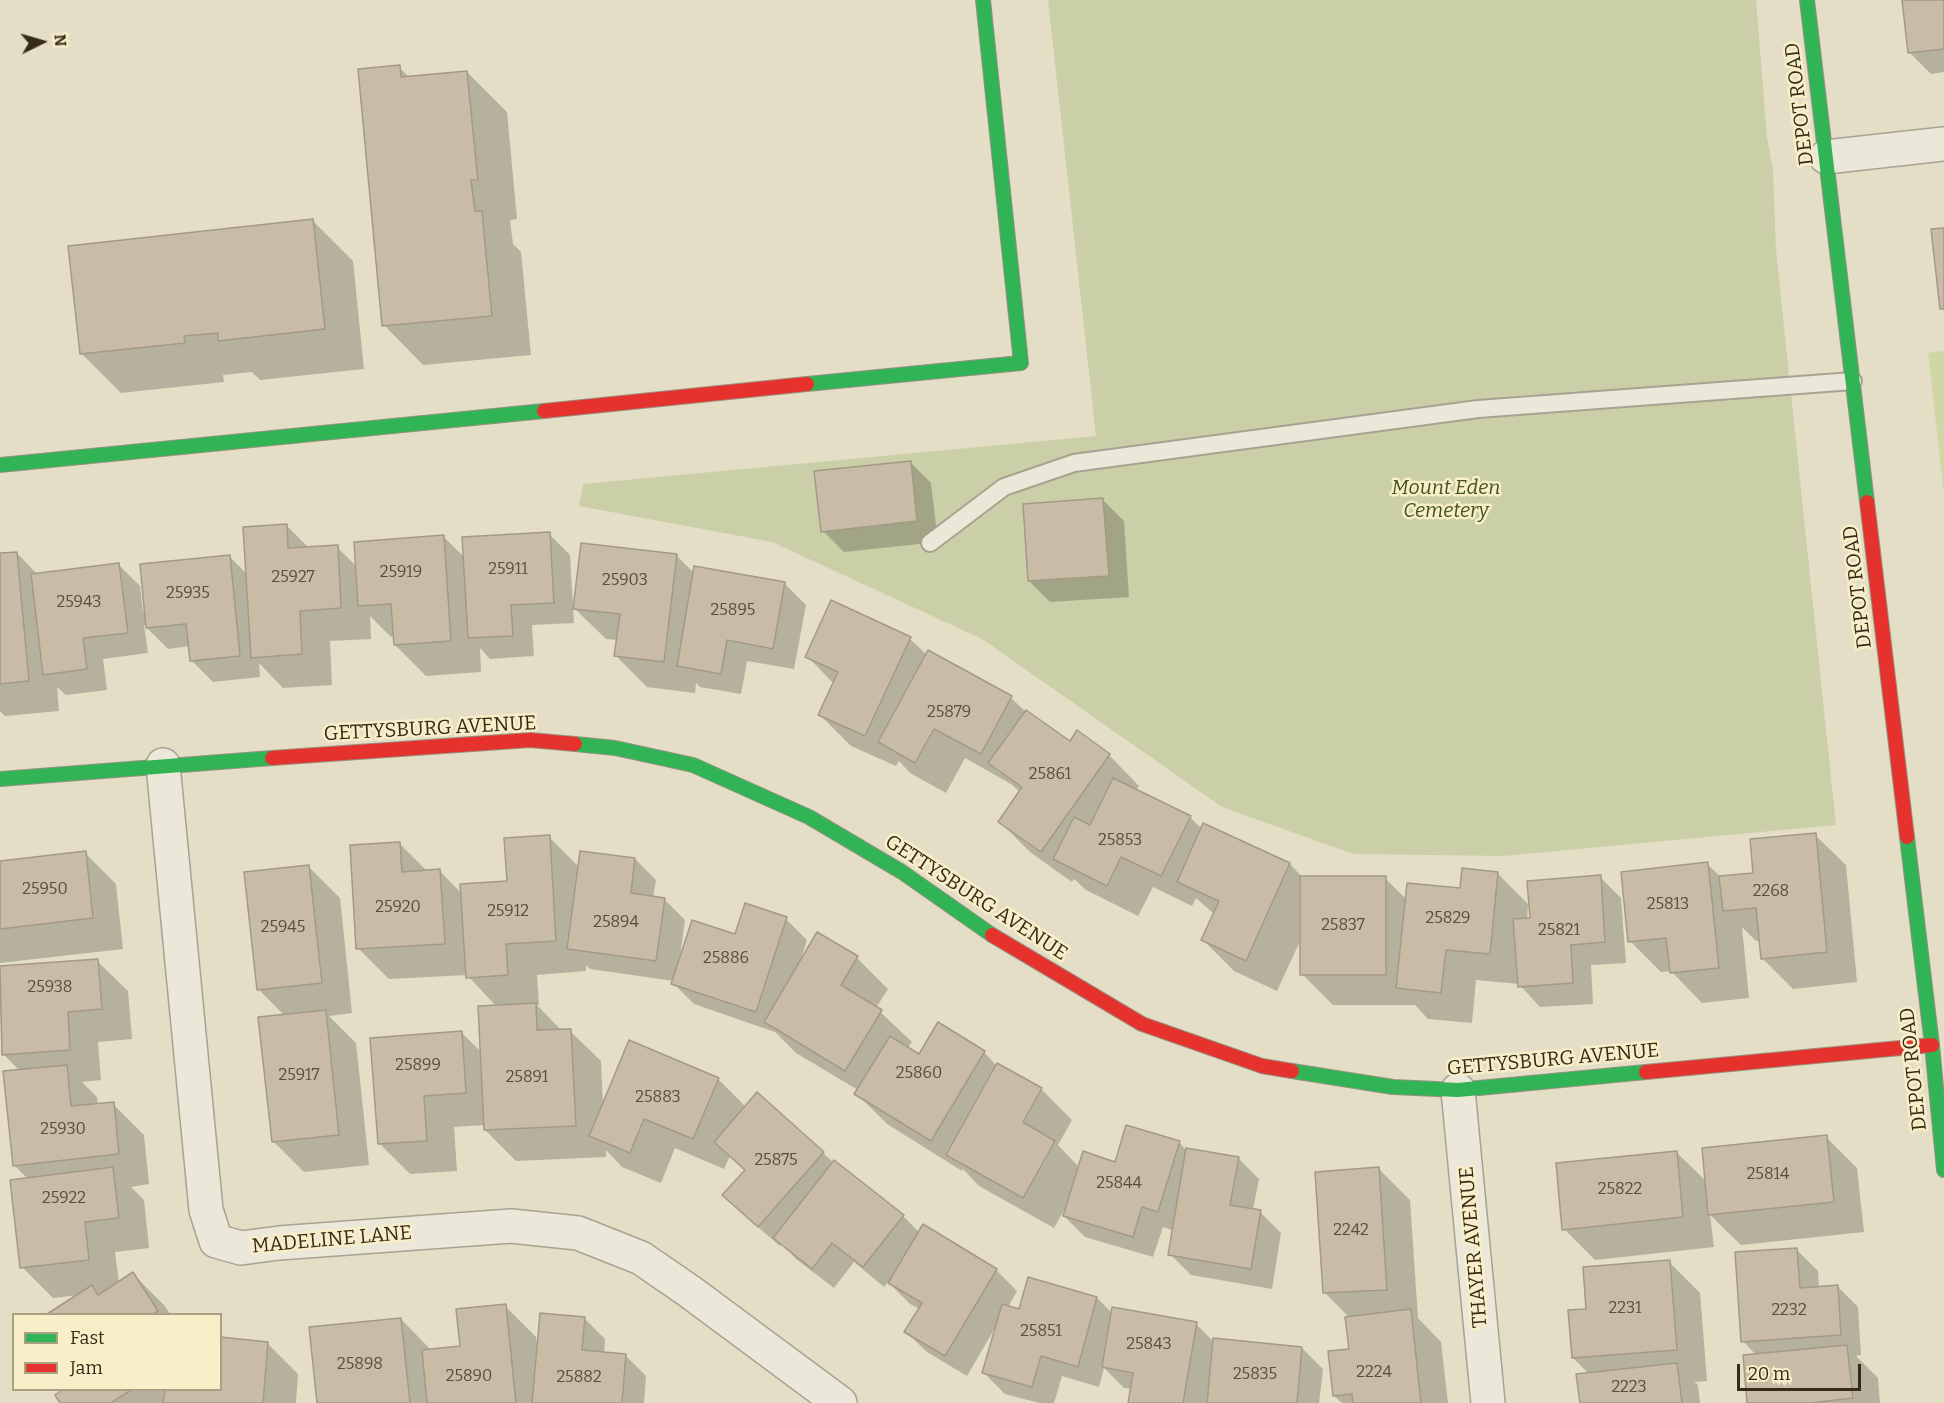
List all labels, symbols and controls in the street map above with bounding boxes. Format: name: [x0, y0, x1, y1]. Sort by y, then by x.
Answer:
north arrow: [12, 12, 72, 72]
text: N: [50, 33, 70, 47]
street label: DEPOT ROAD: [1781, 41, 1819, 167]
park label: Mount Eden Cemetery: [1392, 476, 1500, 523]
street label: DEPOT ROAD: [1839, 524, 1877, 650]
house number: 25911: [488, 560, 528, 580]
house number: 25919: [380, 563, 422, 583]
house number: 25927: [271, 568, 315, 588]
house number: 25903: [602, 571, 648, 591]
house number: 25935: [166, 584, 210, 604]
house number: 25943: [57, 593, 101, 613]
house number: 25895: [711, 601, 755, 621]
house number: 25879: [927, 703, 971, 723]
street label: GETTYSBURG AVENUE: [323, 711, 537, 747]
house number: 25861: [1029, 765, 1071, 785]
street label: GETTYSBURG AVENUE: [880, 830, 1072, 966]
house number: 25853: [1098, 831, 1142, 851]
house number: 25950: [22, 880, 68, 900]
house number: 2268: [1753, 882, 1789, 902]
house number: 25813: [1647, 895, 1689, 915]
house number: 25920: [375, 898, 421, 918]
house number: 25912: [487, 902, 529, 922]
house number: 25829: [1426, 909, 1470, 929]
house number: 25894: [593, 913, 639, 933]
house number: 25837: [1321, 916, 1365, 936]
house number: 25945: [261, 918, 305, 938]
house number: 25821: [1538, 921, 1580, 941]
house number: 25886: [703, 949, 749, 969]
house number: 25938: [28, 978, 72, 998]
street label: DEPOT ROAD: [1896, 1006, 1932, 1132]
street label: GETTYSBURG AVENUE: [1446, 1039, 1660, 1081]
house number: 25899: [395, 1056, 441, 1076]
house number: 25860: [896, 1064, 942, 1084]
house number: 25917: [279, 1066, 319, 1086]
house number: 25891: [506, 1068, 548, 1088]
house number: 25883: [635, 1088, 681, 1108]
house number: 25930: [40, 1120, 86, 1140]
house number: 25875: [754, 1151, 798, 1171]
street label: THAYER AVENUE: [1455, 1165, 1493, 1329]
house number: 25814: [1747, 1165, 1789, 1185]
house number: 25844: [1096, 1174, 1142, 1194]
house number: 25822: [1598, 1180, 1642, 1200]
house number: 25922: [42, 1189, 86, 1209]
street label: MADELINE LANE: [251, 1221, 413, 1259]
house number: 2242: [1333, 1221, 1369, 1241]
house number: 2231: [1608, 1299, 1642, 1319]
house number: 2232: [1771, 1301, 1807, 1321]
legend: [12, 1313, 222, 1391]
house number: 25851: [1020, 1322, 1062, 1342]
text: Fast: [70, 1327, 105, 1349]
house number: 25843: [1126, 1335, 1172, 1355]
scale bar: [1740, 1352, 1864, 1390]
house number: 25898: [337, 1355, 383, 1375]
text: Jam: [70, 1357, 103, 1379]
house number: 2224: [1356, 1363, 1392, 1383]
text: 20 m: [1748, 1363, 1790, 1385]
house number: 25835: [1233, 1365, 1277, 1385]
house number: 25890: [446, 1367, 492, 1387]
house number: 25882: [556, 1368, 602, 1388]
house number: 2223: [1611, 1378, 1647, 1398]

